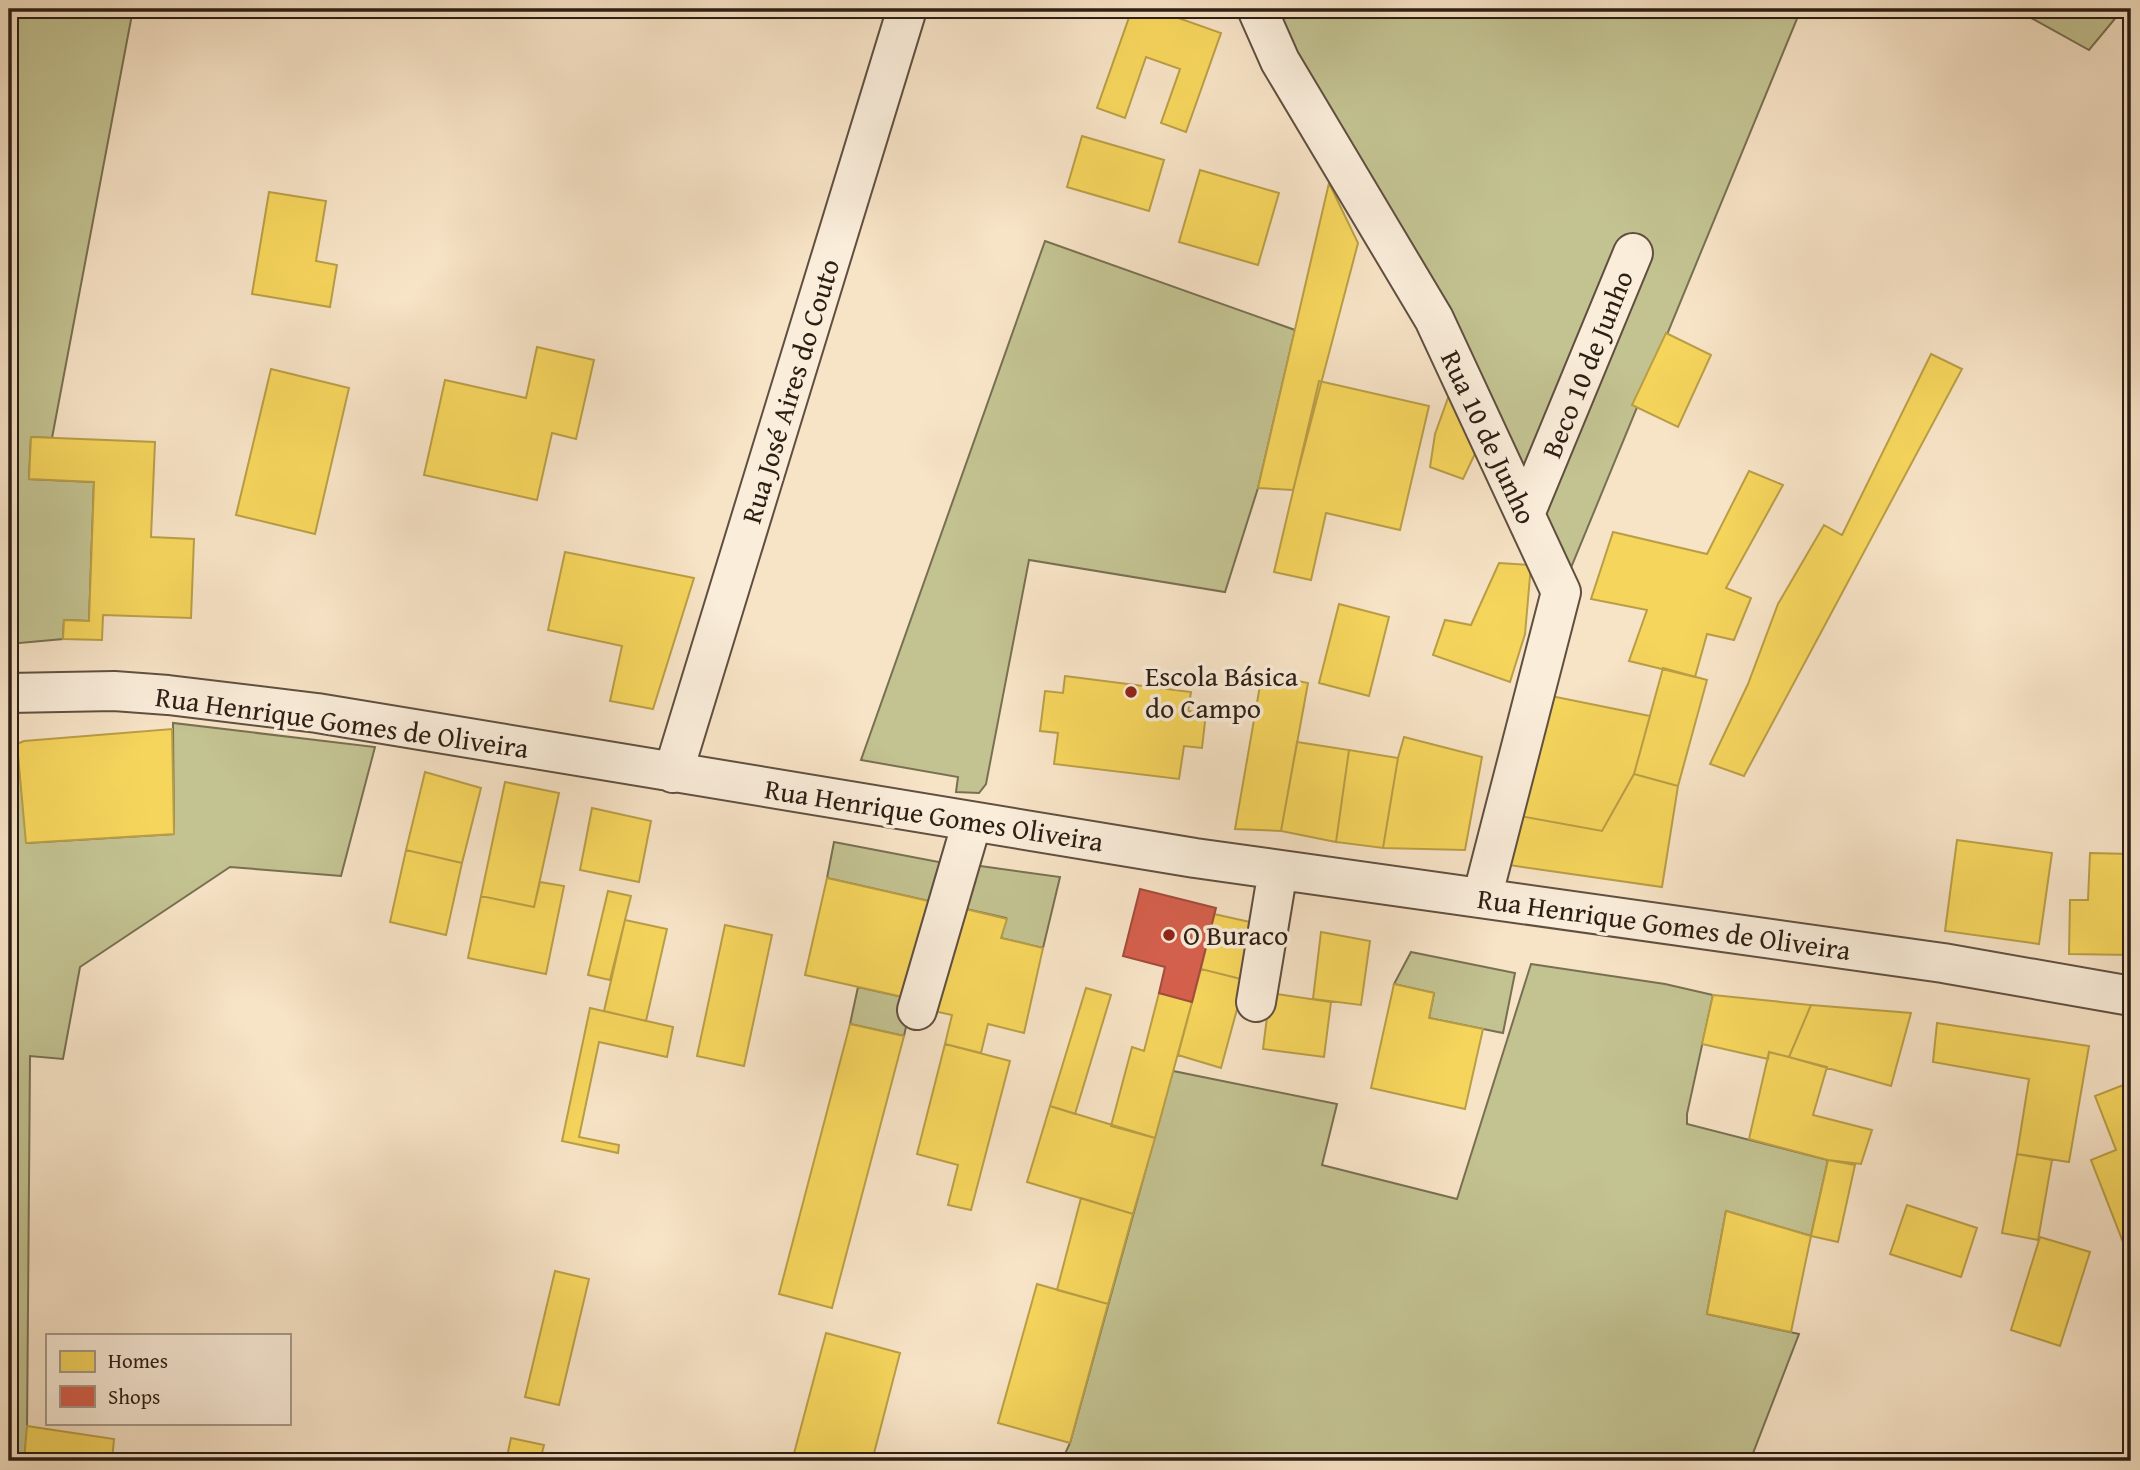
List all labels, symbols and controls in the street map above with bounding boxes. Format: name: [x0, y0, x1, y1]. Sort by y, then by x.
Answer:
street label: Rua José Aires do Couto: [730, 253, 849, 528]
street label: Beco 10 de Junho: [1530, 264, 1643, 464]
street label: Rua 10 de Junho: [1431, 343, 1548, 531]
place label: Escola Básica do Campo: [1145, 655, 1299, 728]
street label: Rua Henrique Gomes de Oliveira: [153, 675, 532, 768]
marker: Escola Básica do Campo: [1123, 684, 1139, 700]
street label: Rua Henrique Gomes Oliveira: [762, 767, 1107, 862]
street label: Rua Henrique Gomes de Oliveira: [1475, 877, 1854, 970]
place label: O Buraco: [1183, 914, 1288, 955]
marker: O Buraco: [1161, 927, 1177, 943]
legend: [46, 1334, 290, 1424]
text: Homes: [108, 1345, 168, 1376]
text: Shops: [108, 1381, 160, 1412]

